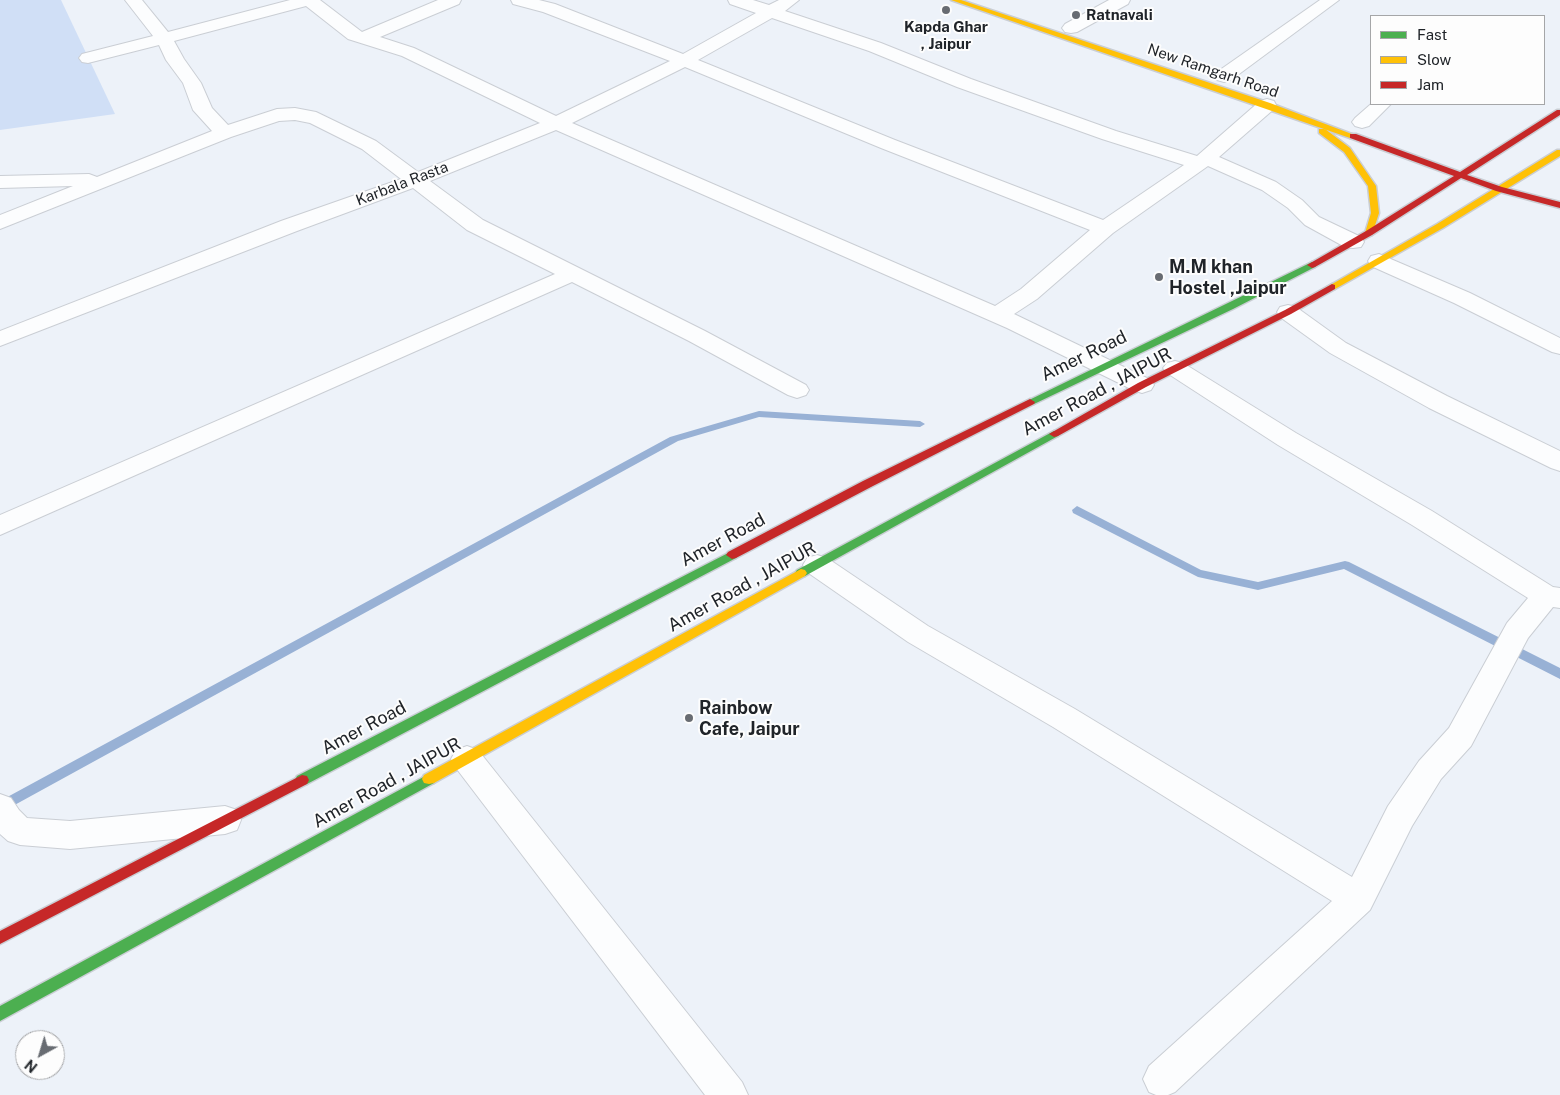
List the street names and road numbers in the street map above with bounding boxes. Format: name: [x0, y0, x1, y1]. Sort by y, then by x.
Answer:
street label: New Ramgarh Road: [1145, 40, 1281, 102]
street label: Karbala Rasta: [353, 158, 451, 210]
street label: Amer Road: [1038, 326, 1130, 386]
street label: Amer Road , JAIPUR: [1019, 343, 1175, 441]
street label: Amer Road: [677, 509, 769, 571]
street label: Amer Road , JAIPUR: [664, 537, 820, 637]
street label: Amer Road: [318, 697, 410, 759]
street label: Amer Road , JAIPUR: [309, 733, 465, 833]

